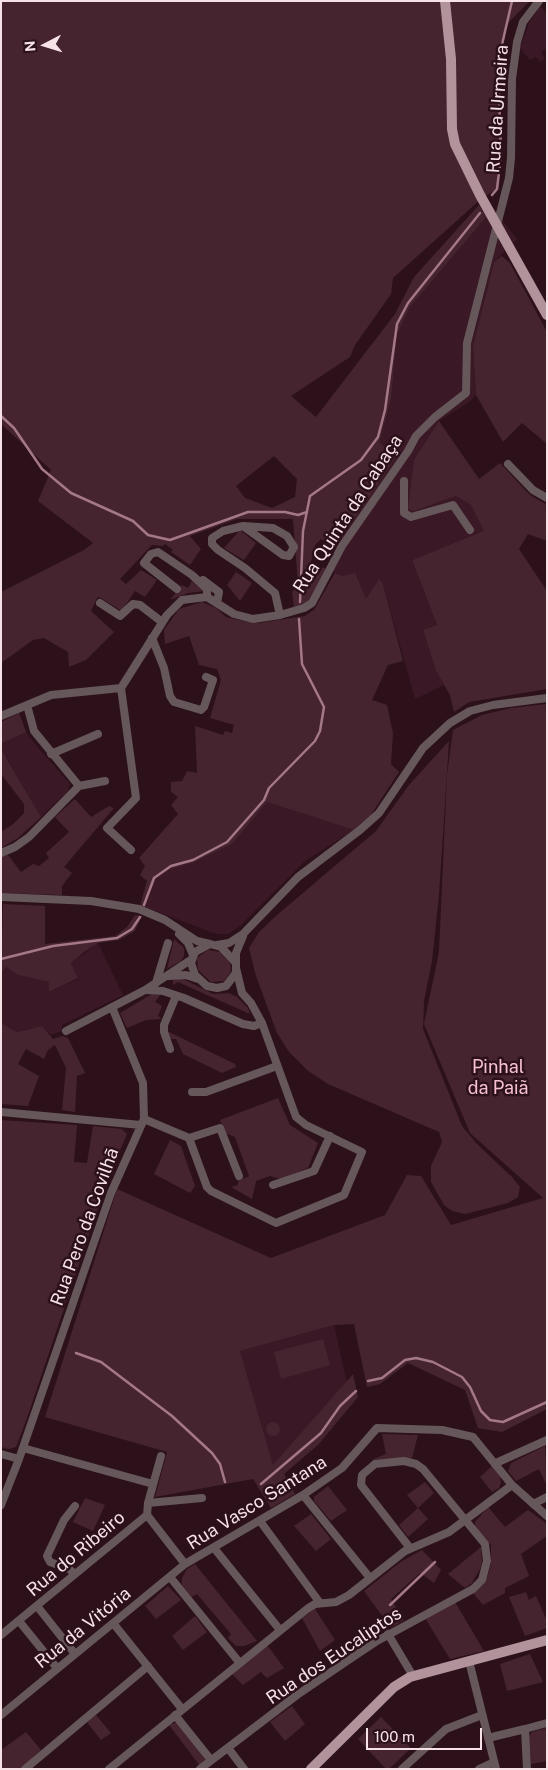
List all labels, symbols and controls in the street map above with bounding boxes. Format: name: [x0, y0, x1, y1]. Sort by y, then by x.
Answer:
north arrow: [20, 20, 70, 70]
text: N: [22, 40, 39, 52]
street label: Rua da Urmeira: [483, 44, 513, 174]
street label: Rua Quinta da Cabaça: [289, 431, 407, 597]
park label: Pinhal da Paiã: [468, 1056, 528, 1098]
street label: Rua Pero da Covilhã: [46, 1145, 124, 1309]
street label: Rua Vasco Santana: [183, 1451, 331, 1555]
street label: Rua do Ribeiro: [23, 1507, 129, 1601]
street label: Rua da Vitória: [31, 1583, 135, 1673]
street label: Rua dos Eucaliptos: [262, 1603, 406, 1709]
scale bar: [368, 1718, 484, 1750]
text: 100 m: [374, 1728, 415, 1745]

